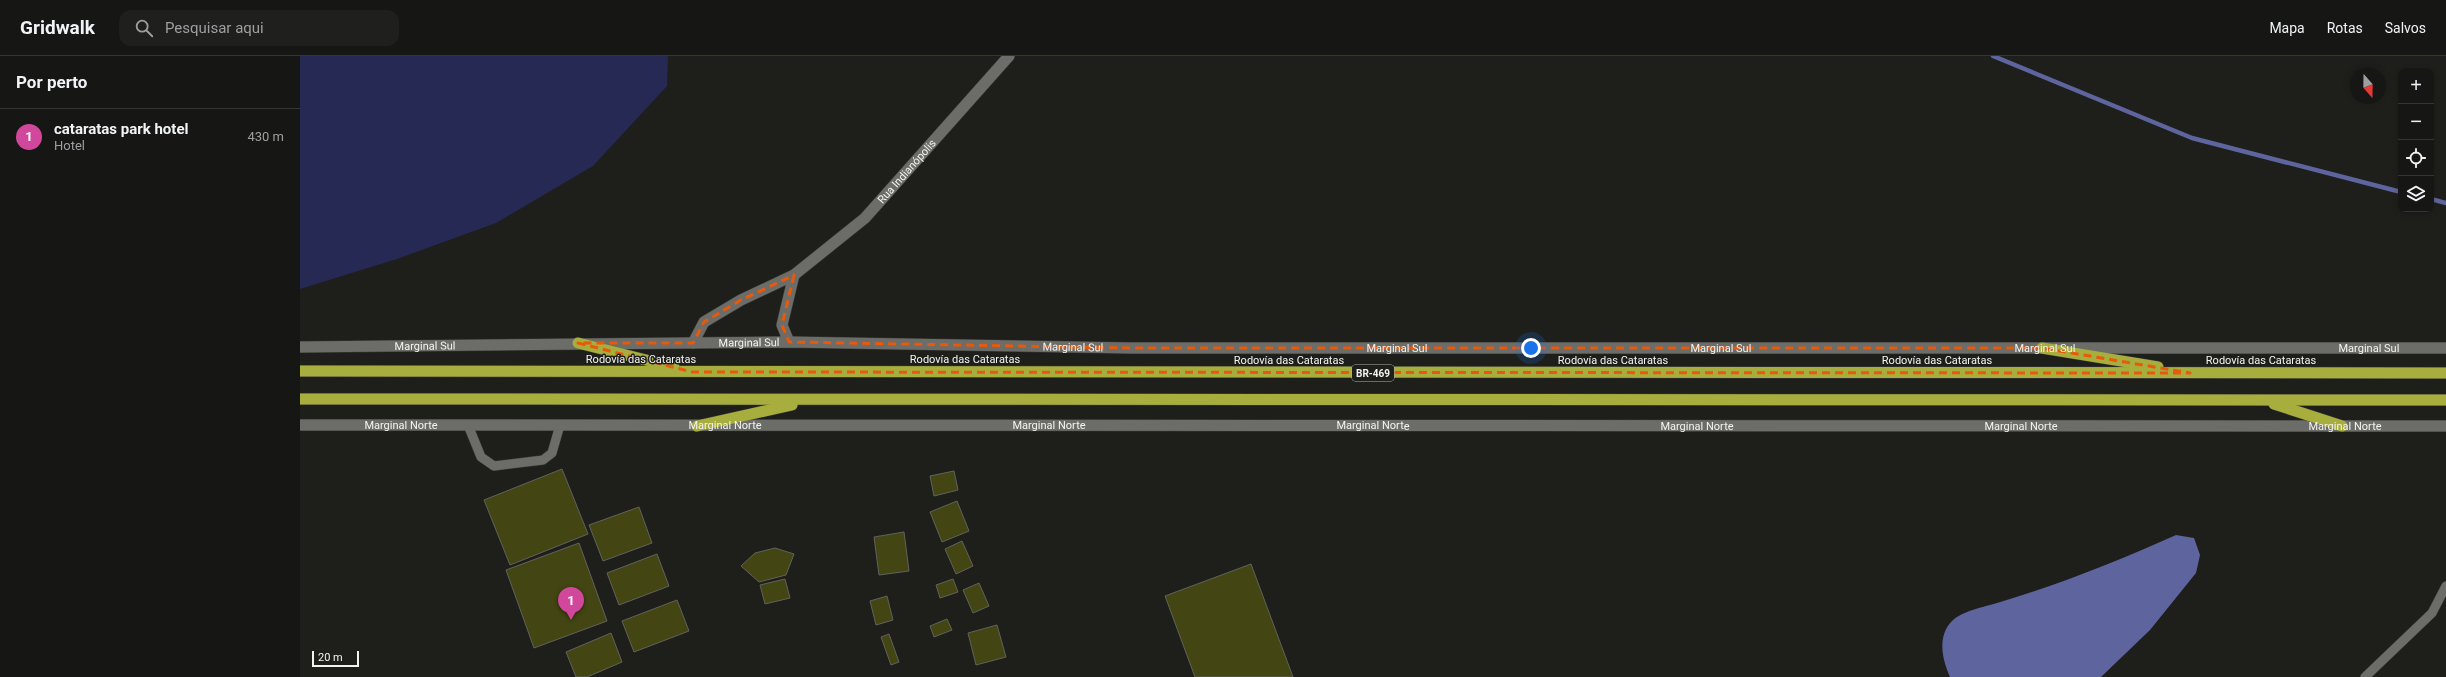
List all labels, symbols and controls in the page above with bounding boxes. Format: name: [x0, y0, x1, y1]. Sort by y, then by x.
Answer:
search box: [119, 10, 399, 46]
text: Gridwalk: [20, 16, 95, 39]
icon: search: [133, 17, 155, 39]
text: Pesquisar aqui: [165, 19, 264, 37]
text: Mapa: [2269, 20, 2305, 36]
text: Rotas: [2327, 20, 2363, 36]
text: Salvos: [2385, 20, 2426, 36]
north arrow: [2350, 68, 2386, 104]
map controls: [2398, 68, 2434, 212]
button: +: [2398, 68, 2434, 104]
text: Por perto: [16, 72, 87, 92]
button: −: [2398, 104, 2434, 140]
text: cataratas park hotel: [54, 120, 188, 138]
text: 1: [25, 129, 33, 144]
text: 430 m: [247, 129, 284, 144]
street label: Rua Indianópolis: [875, 136, 939, 206]
text: Hotel: [54, 138, 85, 153]
button: locate: [2398, 140, 2434, 176]
button: layers: [2398, 176, 2434, 212]
street label: Marginal Sul: [718, 336, 779, 349]
your location: [1521, 338, 1541, 358]
street label: Marginal Sul: [394, 339, 456, 353]
street label: Marginal Sul: [1042, 340, 1103, 354]
street label: Marginal Sul: [1366, 342, 1427, 355]
street label: Marginal Sul: [1690, 342, 1751, 355]
street label: Marginal Sul: [2014, 342, 2075, 355]
street label: Marginal Sul: [2338, 342, 2399, 355]
street label: Rodovía das Cataratas: [586, 353, 696, 366]
street label: Rodovía das Cataratas: [910, 353, 1020, 366]
street label: Rodovía das Cataratas: [1234, 354, 1344, 367]
street label: Rodovía das Cataratas: [1558, 354, 1668, 367]
street label: Rodovía das Cataratas: [1882, 354, 1992, 367]
street label: Rodovía das Cataratas: [2206, 354, 2316, 367]
road number: BR-469: [1352, 365, 1394, 381]
street label: Marginal Norte: [364, 419, 438, 432]
street label: Marginal Norte: [688, 419, 762, 432]
street label: Marginal Norte: [1012, 419, 1086, 432]
street label: Marginal Norte: [1336, 419, 1410, 432]
street label: Marginal Norte: [1660, 419, 1734, 432]
street label: Marginal Norte: [1984, 419, 2058, 432]
street label: Marginal Norte: [2308, 419, 2382, 432]
pin: 1: [558, 587, 584, 620]
scale bar: [312, 649, 359, 668]
text: 20 m: [318, 651, 343, 664]

